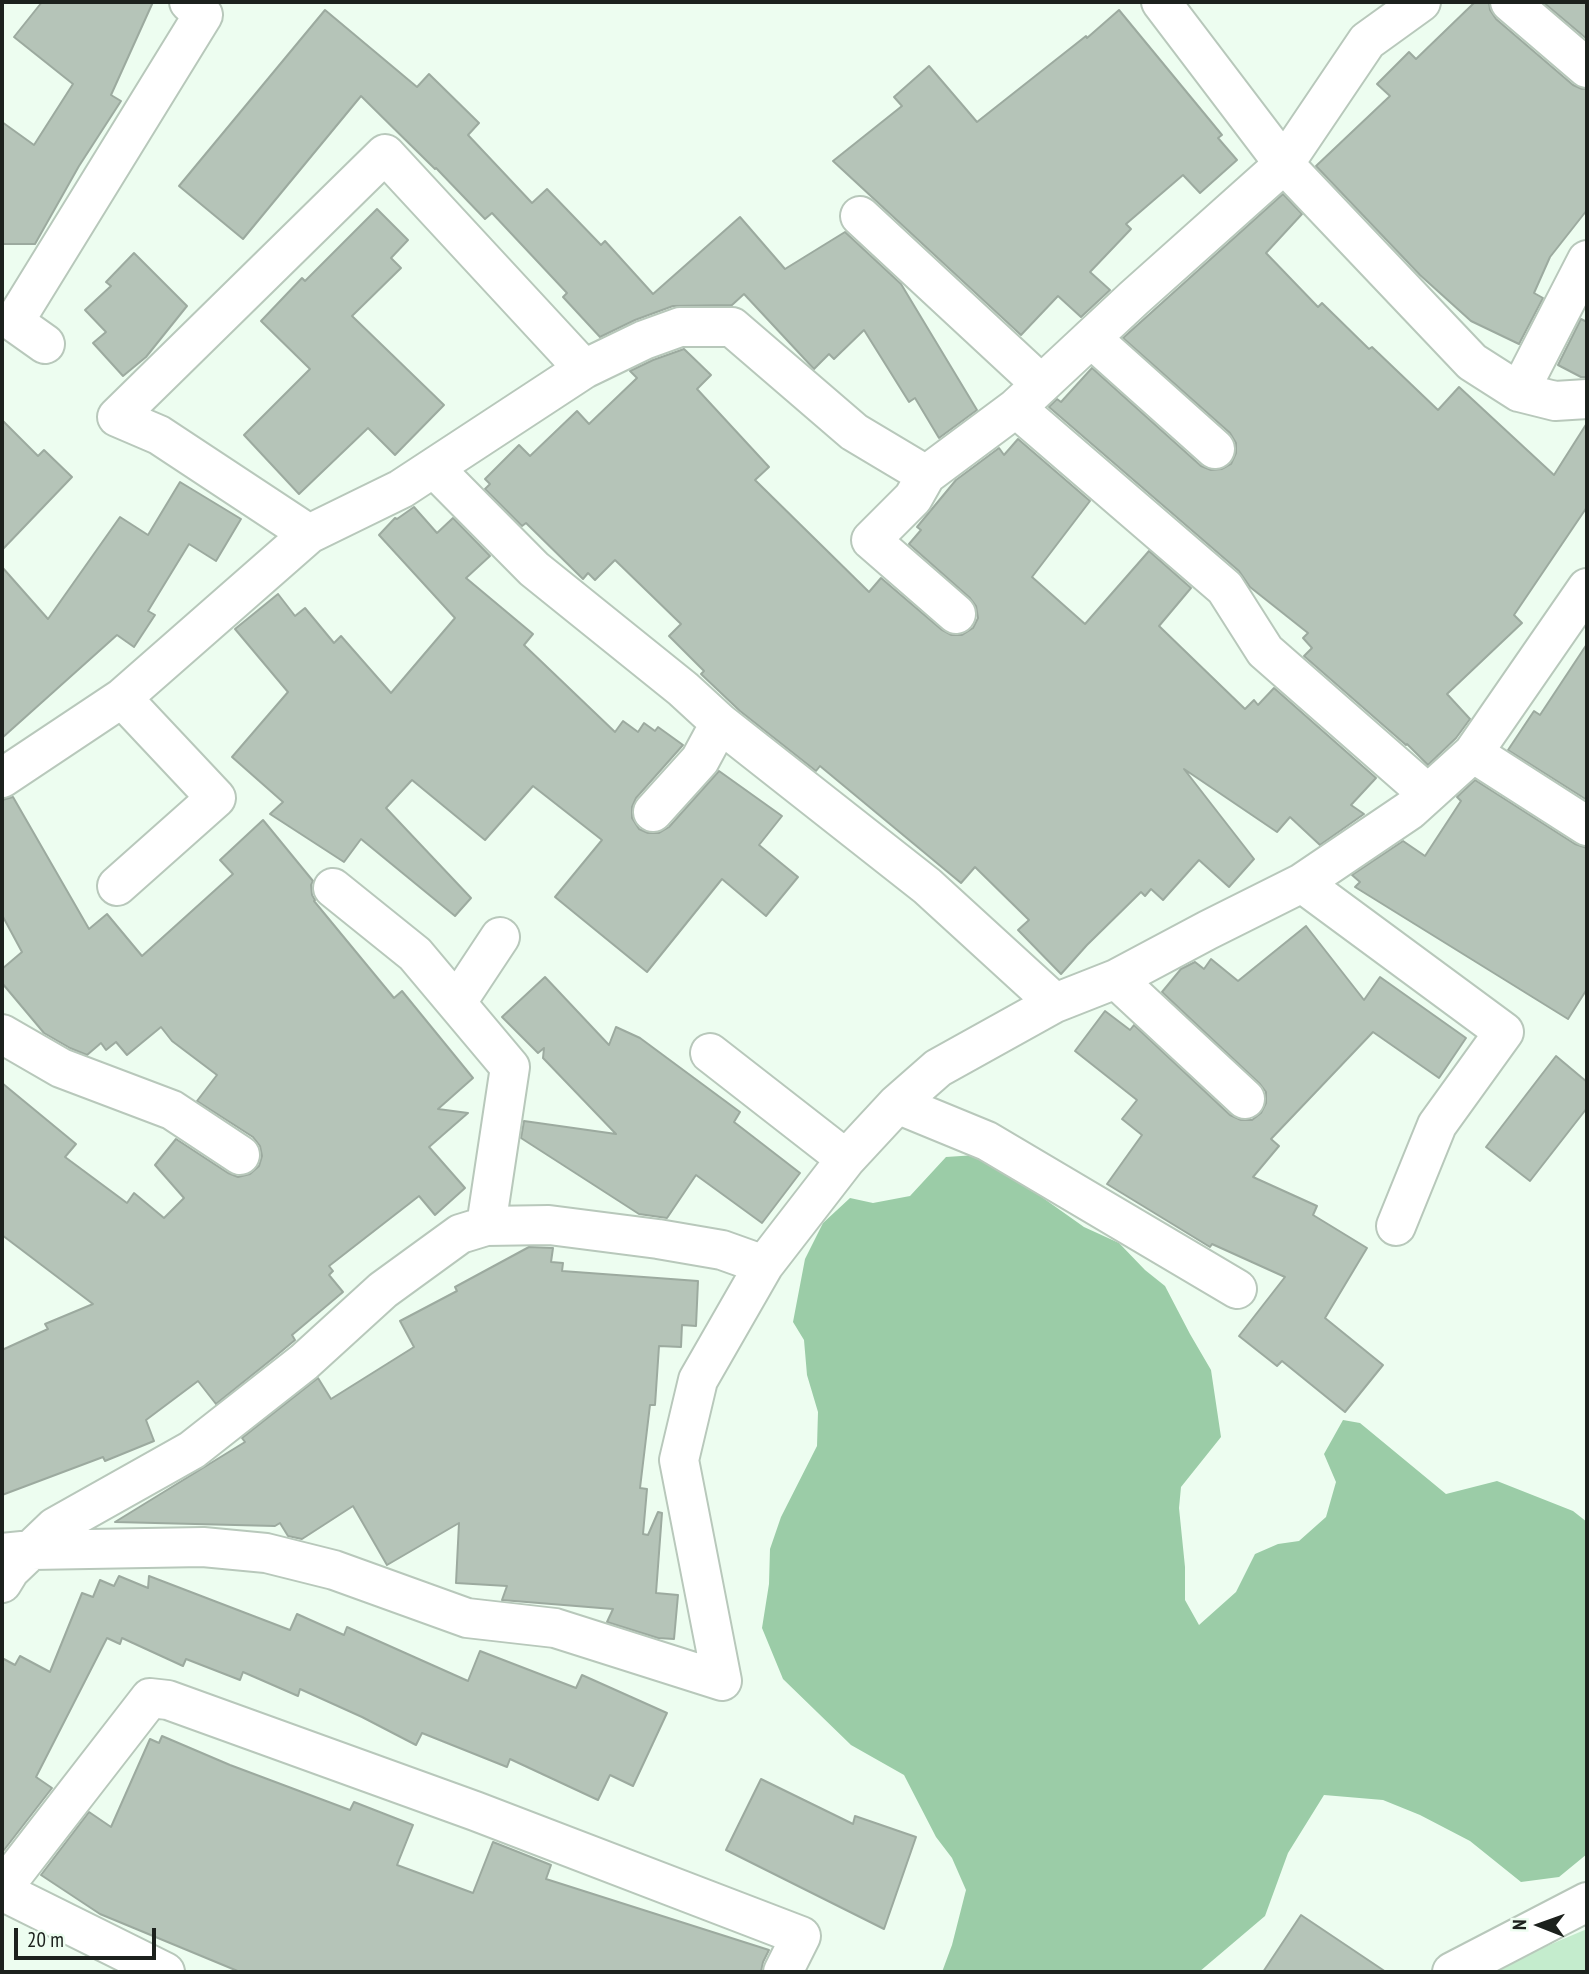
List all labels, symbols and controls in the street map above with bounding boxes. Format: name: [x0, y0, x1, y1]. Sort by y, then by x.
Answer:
north arrow: [1505, 1890, 1575, 1960]
scale bar: [18, 1914, 159, 1958]
text: N: [1507, 1919, 1531, 1930]
text: 20 m: [27, 1926, 64, 1953]

